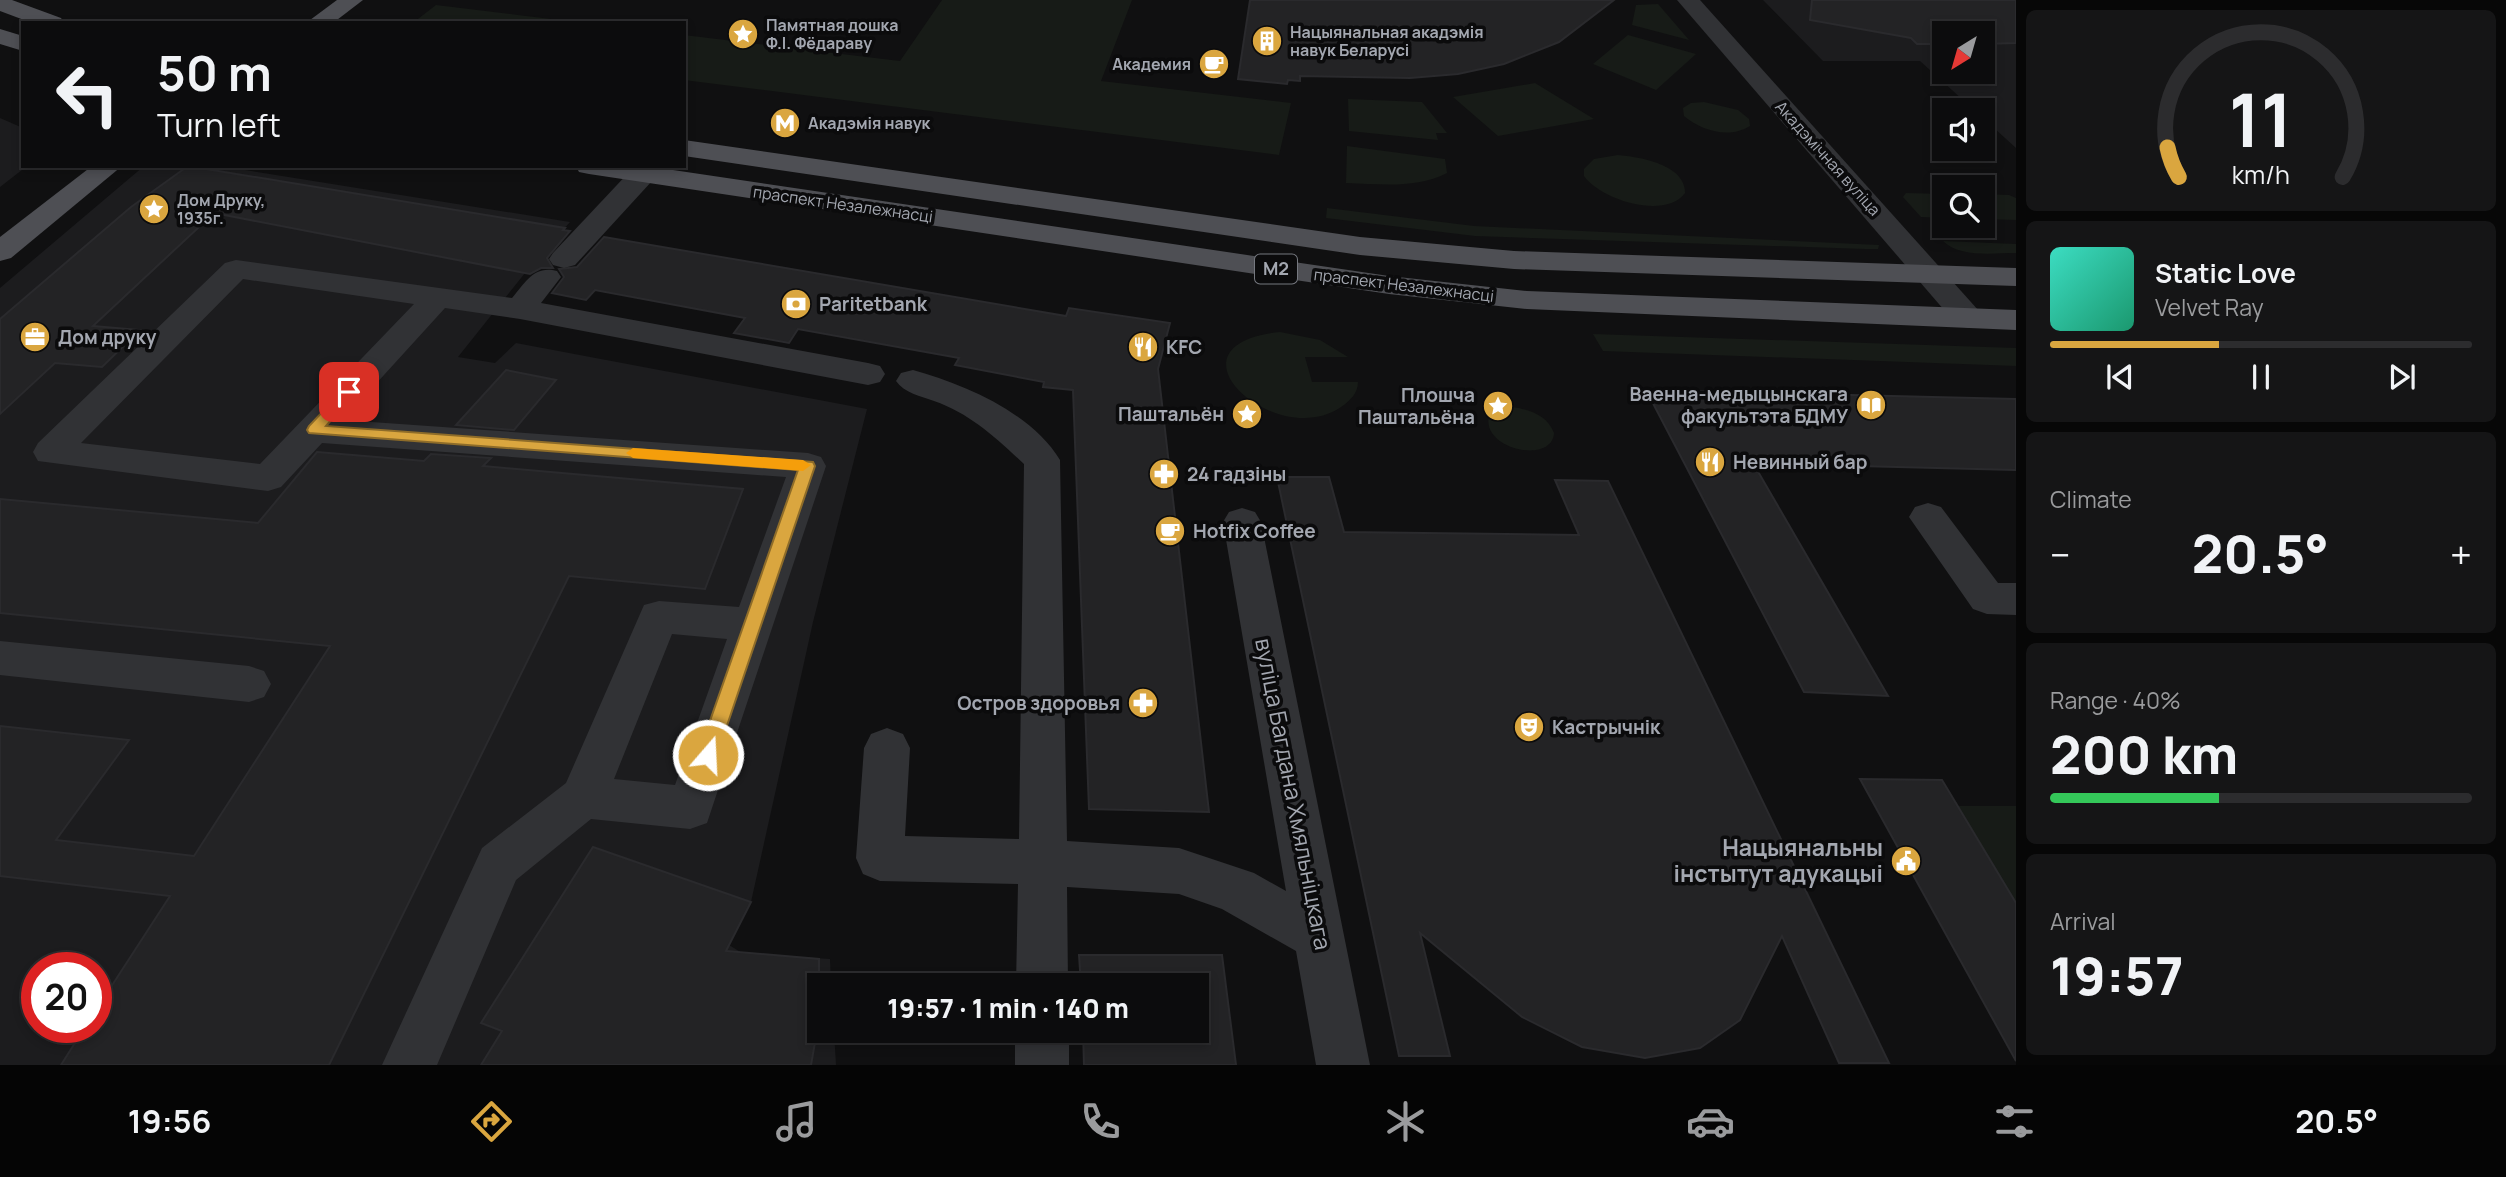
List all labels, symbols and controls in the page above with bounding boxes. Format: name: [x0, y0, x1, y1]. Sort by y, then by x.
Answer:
place label: Памятная дошка Ф.І. Фёдараву: [766, 14, 898, 54]
place icon: Памятная дошка Ф.І. Фёдараву: [726, 17, 760, 51]
place label: Нацыянальная акадэмія навук Беларусі: [1290, 21, 1484, 61]
north arrow: [1932, 21, 1995, 84]
map controls: [1932, 21, 1995, 238]
building icon: Нацыянальная акадэмія навук Беларусі: [1250, 24, 1284, 58]
text: 50 m: [157, 39, 272, 106]
cafe icon: Академия: [1197, 47, 1231, 81]
icon: left: [42, 49, 133, 140]
place label: Академия: [1112, 53, 1191, 75]
text: 11: [2229, 69, 2293, 169]
street label: Акадэмічная вуліца: [1770, 96, 1886, 220]
button: sound: [1932, 98, 1995, 161]
text: Turn left: [157, 103, 281, 147]
metro station icon: Акадэмія навук: [768, 106, 802, 140]
place label: Акадэмія навук: [808, 112, 931, 134]
text: km/h: [2232, 156, 2290, 191]
button: search: [1932, 175, 1995, 238]
street label: праспект Незалежнасці: [752, 180, 934, 228]
place label: Дом Друку, 1935г.: [177, 189, 265, 229]
place icon: Дом Друку, 1935г.: [137, 192, 171, 226]
road number: М2: [1255, 255, 1297, 284]
text: Static Love: [2155, 255, 2296, 291]
street label: праспект Незалежнасці: [1313, 263, 1495, 307]
bank icon: Paritetbank: [779, 287, 813, 321]
place label: Paritetbank: [819, 291, 928, 317]
text: Velvet Ray: [2155, 291, 2264, 323]
office icon: Дом друку: [18, 320, 52, 354]
place label: Дом друку: [58, 324, 157, 350]
restaurant icon: KFC: [1126, 330, 1160, 364]
place label: KFC: [1166, 334, 1202, 360]
icon: previous: [2101, 358, 2139, 396]
icon: pause: [2242, 358, 2280, 396]
icon: next: [2383, 358, 2421, 396]
pin: [319, 362, 379, 422]
icon: arrive: [330, 373, 368, 411]
place label: Ваенна-медыцынскага факультэта БДМУ: [1630, 381, 1849, 429]
place label: Плошча Паштальёна: [1358, 382, 1475, 430]
library icon: Ваенна-медыцынскага факультэта БДМУ: [1854, 388, 1888, 422]
place icon: Плошча Паштальёна: [1481, 389, 1515, 423]
place icon: Паштальён: [1230, 397, 1264, 431]
place label: Паштальён: [1118, 401, 1224, 427]
restaurant icon: Невинный бар: [1693, 445, 1727, 479]
place label: Невинный бар: [1733, 449, 1867, 475]
pharmacy icon: 24 гадзіны: [1147, 457, 1181, 491]
place label: 24 гадзіны: [1187, 461, 1286, 487]
text: Climate: [2050, 483, 2132, 515]
cafe icon: Hotfix Coffee: [1153, 514, 1187, 548]
place label: Hotfix Coffee: [1193, 518, 1316, 544]
text: 20.5°: [2192, 518, 2329, 589]
text: −: [2050, 528, 2071, 580]
text: +: [2450, 528, 2472, 580]
street label: вуліца Багдана Хмяльніцкага: [1248, 635, 1340, 952]
text: Range · 40%: [2050, 684, 2181, 716]
pharmacy icon: Остров здоровья: [1126, 686, 1160, 720]
place label: Остров здоровья: [957, 690, 1120, 716]
theatre icon: Кастрычнік: [1512, 710, 1546, 744]
place label: Кастрычнік: [1552, 714, 1661, 740]
position arrow: [671, 718, 745, 792]
text: 200 km: [2050, 719, 2238, 790]
place label: Нацыянальны інстытут адукацыі: [1674, 831, 1883, 889]
public building icon: Нацыянальны інстытут адукацыі: [1889, 844, 1923, 878]
text: Arrival: [2050, 905, 2116, 937]
text: 19:57: [2050, 940, 2183, 1011]
speed limit sign: 20: [21, 952, 112, 1043]
text: 19:57 · 1 min · 140 m: [887, 990, 1129, 1026]
icon: directions: [467, 1097, 516, 1146]
icon: music: [772, 1097, 821, 1146]
icon: phone: [1076, 1097, 1125, 1146]
icon: climate: [1381, 1097, 1430, 1146]
icon: car: [1686, 1097, 1735, 1146]
icon: filters: [1990, 1097, 2039, 1146]
text: 19:56: [128, 1099, 211, 1143]
text: 20.5°: [2295, 1099, 2378, 1143]

